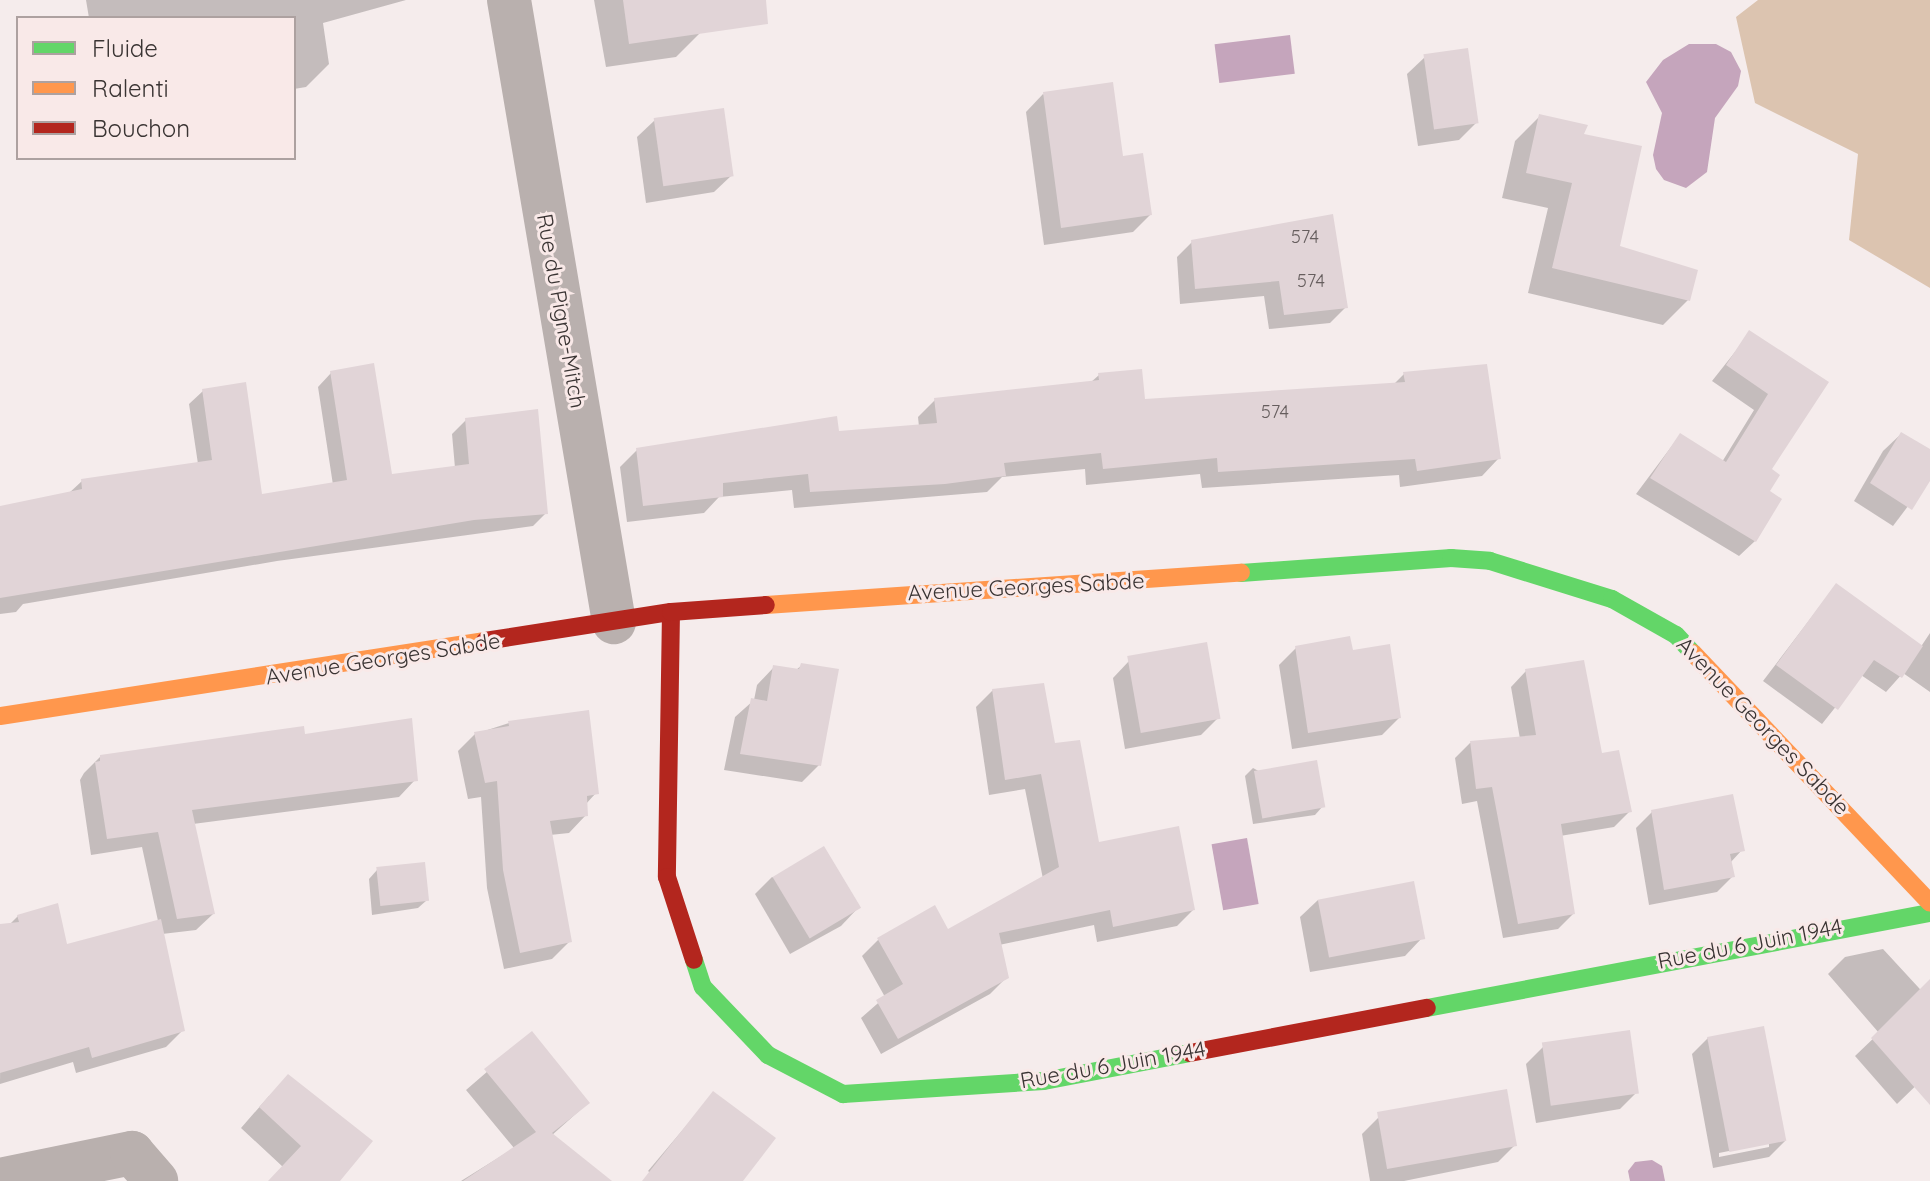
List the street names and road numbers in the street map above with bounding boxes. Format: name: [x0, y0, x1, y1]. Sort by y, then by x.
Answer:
street label: Rue du Pigne-Mitch: [531, 212, 591, 410]
street label: Avenue Georges Sabde: [907, 568, 1145, 606]
street label: Avenue Georges Sabde: [264, 627, 502, 691]
street label: Avenue Georges Sabde: [1671, 632, 1855, 820]
street label: Rue du 6 Juin 1944: [1655, 913, 1845, 975]
street label: Rue du 6 Juin 1944: [1018, 1036, 1208, 1094]

